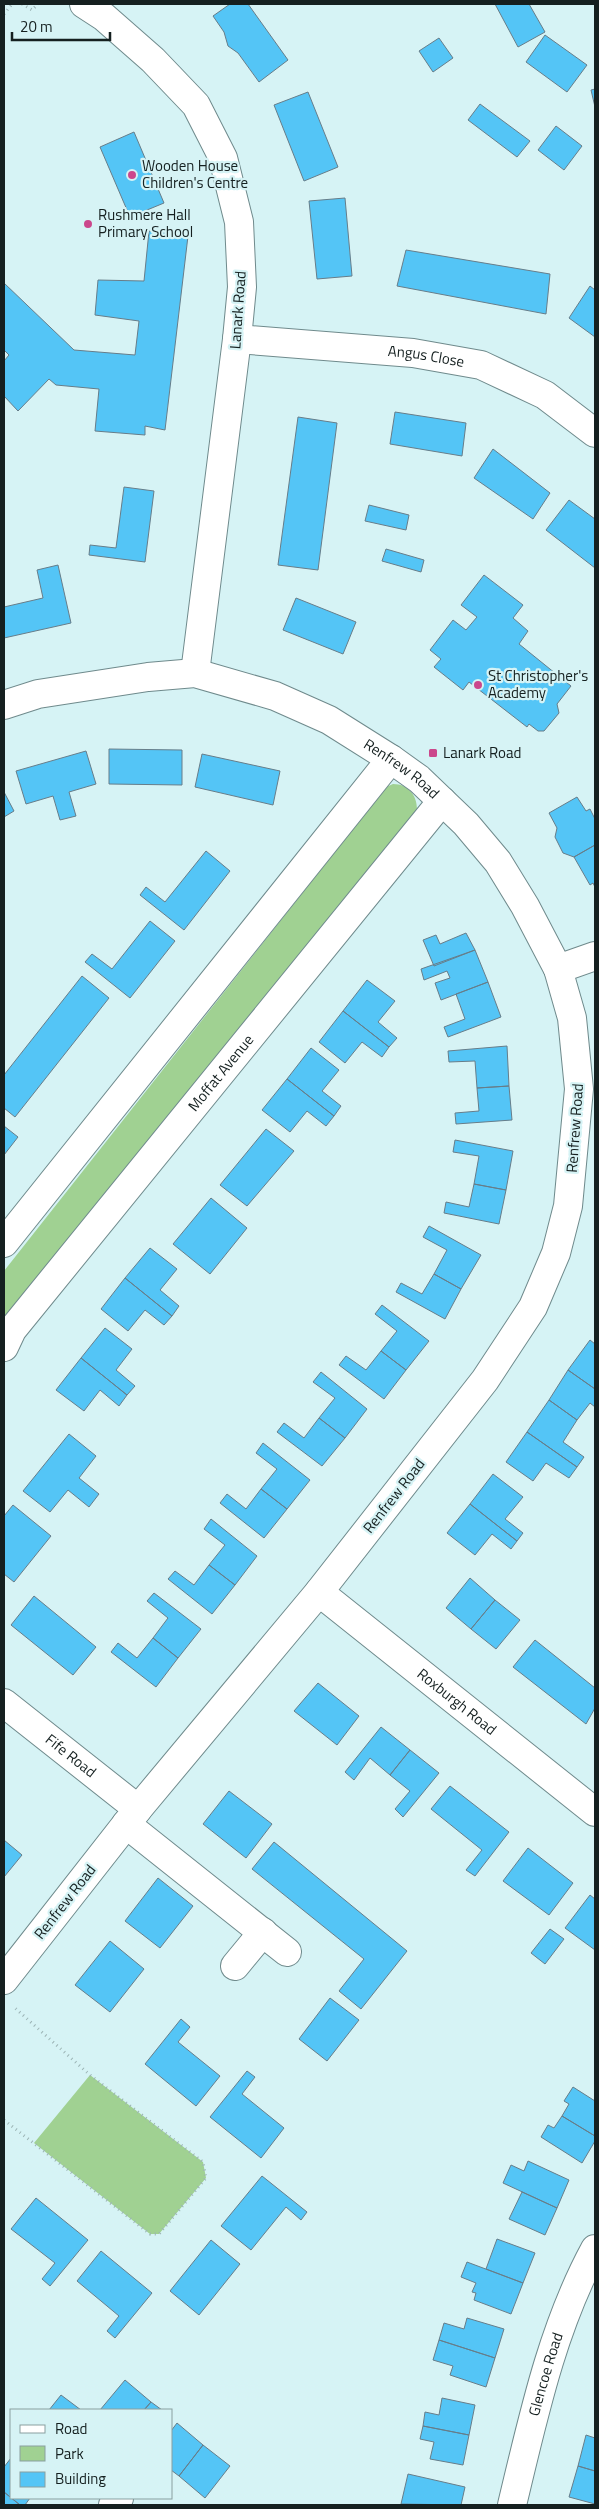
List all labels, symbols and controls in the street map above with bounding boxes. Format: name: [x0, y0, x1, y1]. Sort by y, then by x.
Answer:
scale bar: [12, 10, 110, 42]
text: 20 m: [20, 15, 53, 38]
place label: Wooden House Children's Centre: [142, 154, 248, 194]
marker: Wooden House Children's Centre: [126, 169, 138, 181]
place label: Rushmere Hall Primary School: [98, 203, 193, 243]
marker: Rushmere Hall Primary School: [82, 218, 94, 230]
street label: Lanark Road: [223, 270, 252, 350]
street label: Angus Close: [387, 339, 466, 373]
place label: St Christopher's Academy: [488, 664, 588, 704]
marker: St Christopher's Academy: [472, 679, 484, 691]
street label: Renfrew Road: [359, 733, 445, 804]
place label: Lanark Road: [443, 741, 521, 764]
marker: Lanark Road: [427, 747, 439, 759]
street label: Moffat Avenue: [182, 1029, 259, 1116]
street label: Renfrew Road: [560, 1083, 589, 1173]
street label: Renfrew Road: [357, 1453, 430, 1538]
street label: Roxburgh Road: [412, 1662, 502, 1740]
street label: Fife Road: [41, 1728, 101, 1783]
street label: Renfrew Road: [28, 1859, 101, 1944]
street label: Glencoe Road: [522, 2329, 569, 2418]
legend: [10, 2409, 172, 2499]
text: Road: [55, 2417, 87, 2440]
text: Park: [55, 2442, 84, 2465]
text: Building: [55, 2467, 106, 2490]

